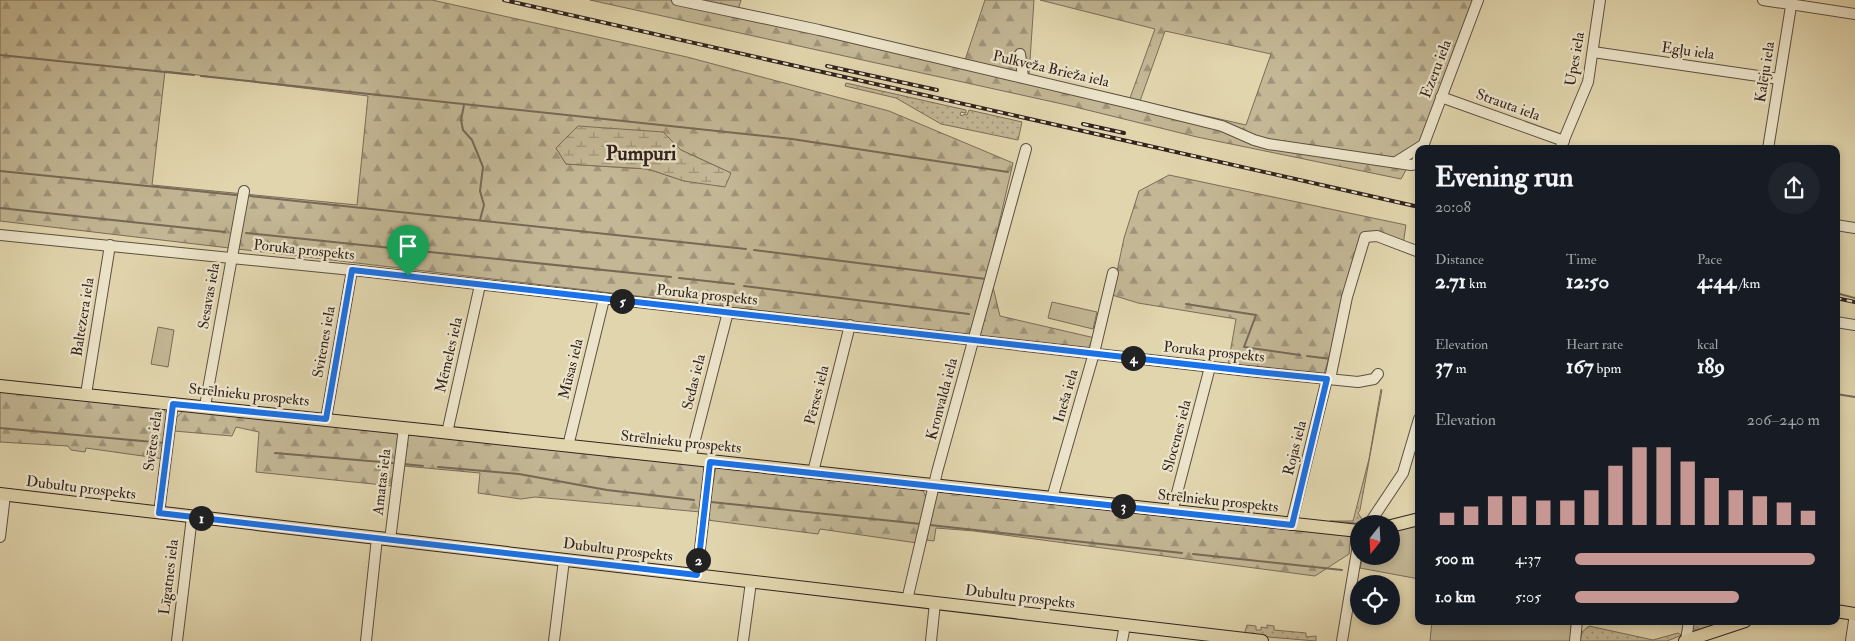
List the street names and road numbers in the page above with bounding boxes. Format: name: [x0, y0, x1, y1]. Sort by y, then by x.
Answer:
street label: Upes iela: [1561, 30, 1590, 88]
street label: Ezeru iela: [1416, 36, 1456, 101]
street label: Egļu iela: [1660, 38, 1716, 64]
street label: Kalēju iela: [1751, 39, 1779, 104]
street label: Pulkveža Brieža iela: [991, 46, 1112, 92]
street label: Strauta iela: [1473, 85, 1544, 126]
street label: Poruka prospekts: [252, 235, 356, 266]
street label: Sesavas iela: [194, 261, 224, 331]
street label: Baltezera iela: [67, 275, 99, 358]
street label: Poruka prospekts: [655, 280, 759, 311]
street label: Svitenes iela: [308, 304, 340, 379]
street label: Mēmeles iela: [431, 315, 467, 395]
street label: Mūsas iela: [554, 336, 588, 401]
street label: Poruka prospekts: [1162, 337, 1266, 368]
street label: Sedas iela: [678, 351, 710, 412]
street label: Kronvalda iela: [922, 355, 962, 442]
street label: Pērses iela: [800, 363, 834, 427]
street label: Ineša iela: [1049, 366, 1083, 425]
street label: Strēlnieku prospekts: [188, 379, 310, 412]
street label: Slocenes iela: [1158, 397, 1196, 474]
street label: Svētes iela: [139, 409, 167, 472]
street label: Rojas iela: [1279, 418, 1311, 477]
street label: Strēlnieku prospekts: [620, 426, 742, 459]
street label: Amatas iela: [368, 447, 396, 517]
street label: Dubultu prospekts: [25, 472, 137, 505]
street label: Strēlnieku prospekts: [1157, 485, 1279, 518]
street label: Dubultu prospekts: [562, 534, 674, 567]
street label: Līgatnes iela: [155, 537, 183, 616]
street label: Dubultu prospekts: [964, 581, 1076, 614]

